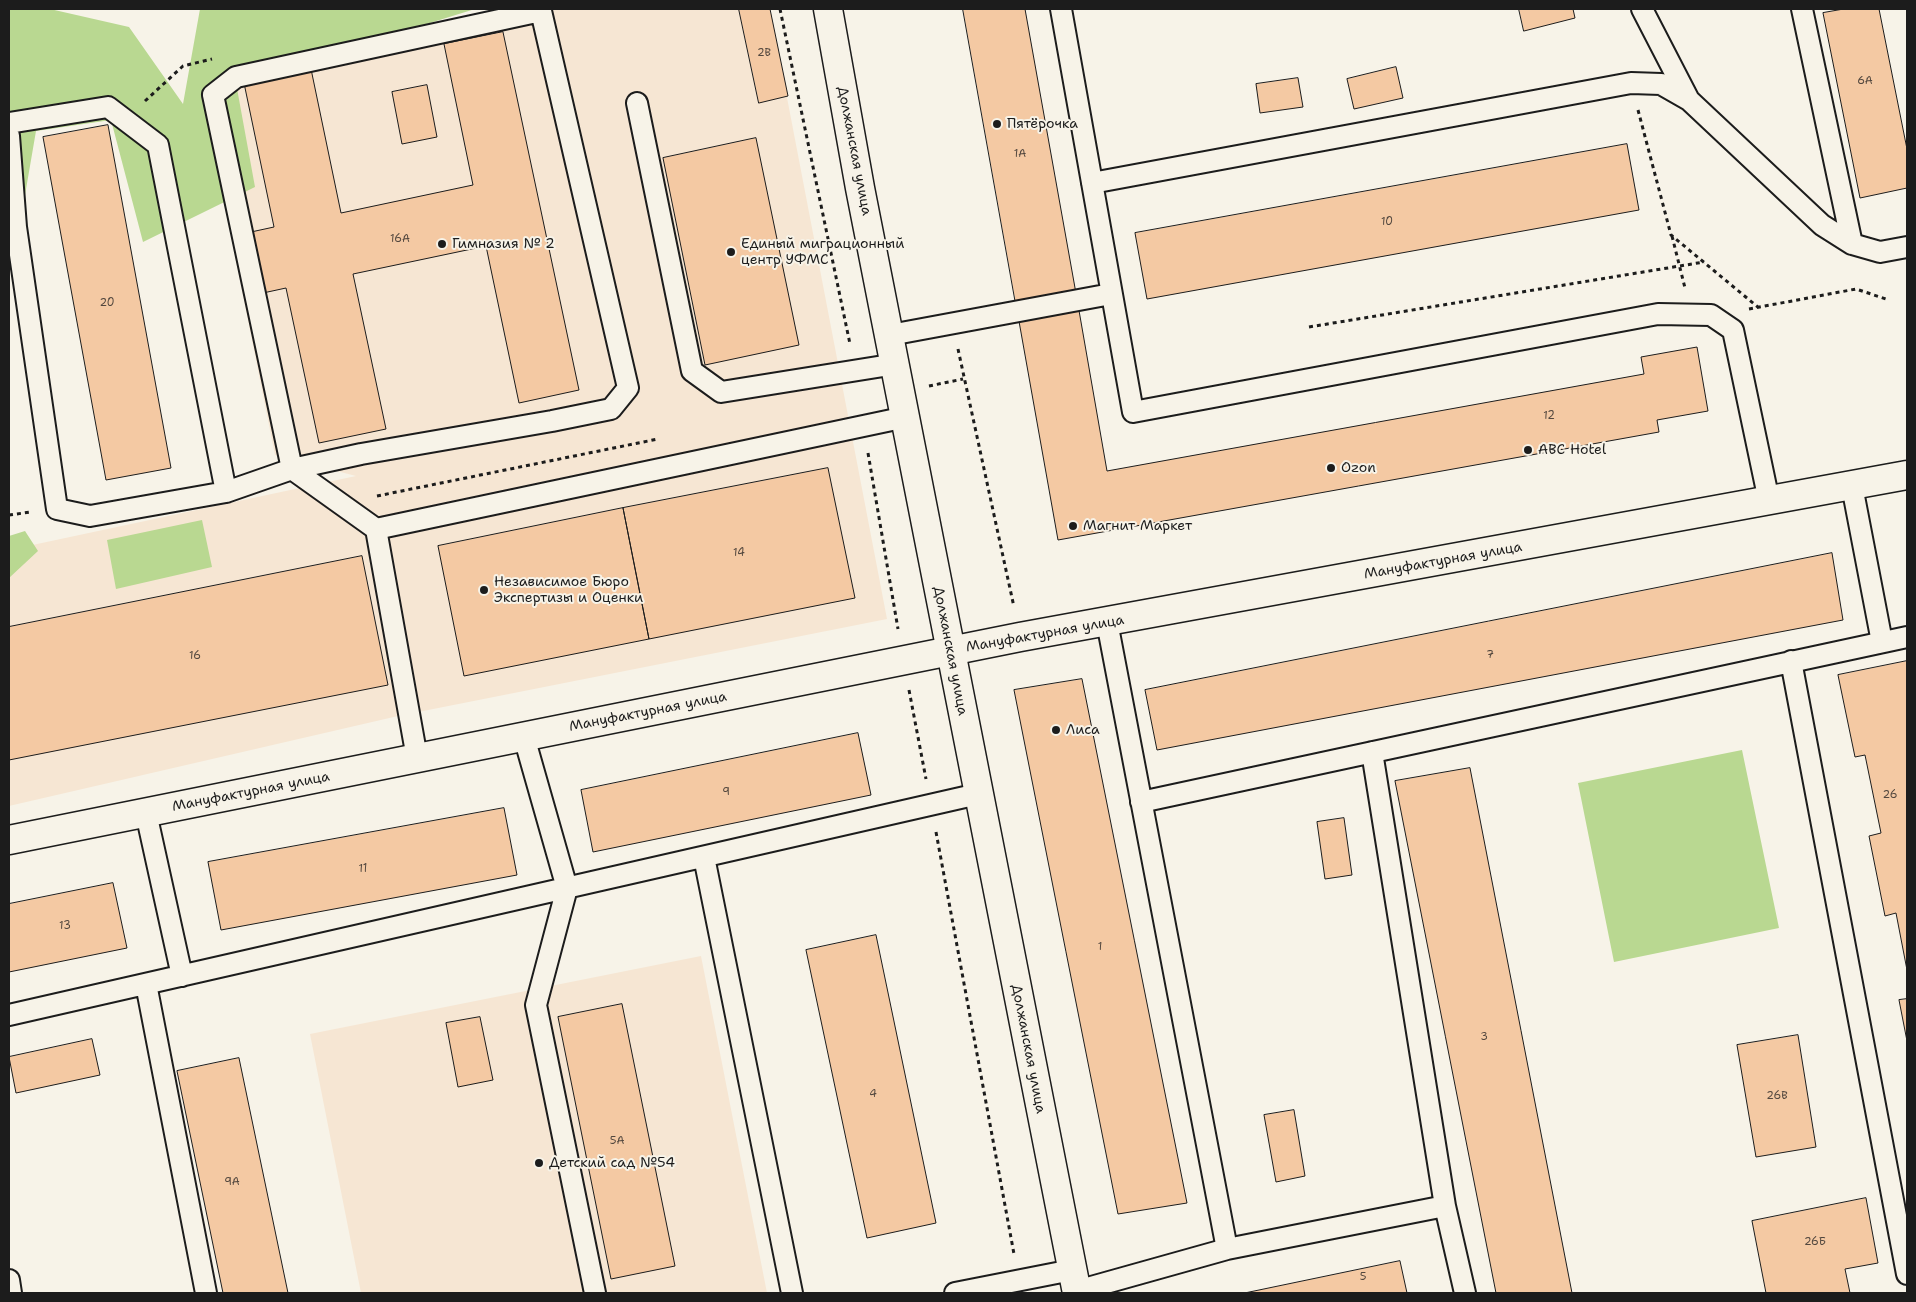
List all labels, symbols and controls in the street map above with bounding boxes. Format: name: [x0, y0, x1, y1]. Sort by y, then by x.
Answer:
house number: 2В: [757, 46, 771, 60]
house number: 6А: [1857, 74, 1873, 88]
street label: Должанская улица: [833, 85, 875, 217]
place label: Пятёрочка: [1007, 116, 1078, 132]
marker: Пятёрочка: [991, 118, 1003, 130]
house number: 1А: [1014, 147, 1026, 161]
house number: 10: [1381, 215, 1393, 229]
house number: 16А: [390, 232, 410, 246]
place label: Гимназия № 2: [452, 236, 555, 252]
place label: Единый миграционный центр УФМС: [741, 236, 904, 268]
marker: Гимназия № 2: [436, 238, 448, 250]
marker: Единый миграционный центр УФМС: [725, 246, 737, 258]
house number: 20: [99, 296, 115, 310]
house number: 12: [1543, 409, 1555, 423]
place label: ABC Hotel: [1538, 442, 1606, 458]
marker: ABC Hotel: [1522, 444, 1534, 456]
place label: Ozon: [1341, 460, 1376, 476]
marker: Ozon: [1325, 462, 1337, 474]
place label: Магнит Маркет: [1083, 518, 1192, 534]
marker: Магнит Маркет: [1067, 520, 1079, 532]
street label: Мануфактурная улица: [1363, 539, 1523, 583]
house number: 14: [733, 546, 745, 560]
place label: Независимое Бюро Экспертизы и Оценки: [494, 574, 643, 606]
marker: Независимое Бюро Экспертизы и Оценки: [478, 584, 490, 596]
street label: Должанская улица: [929, 585, 971, 717]
street label: Мануфактурная улица: [965, 612, 1125, 656]
house number: 7: [1486, 648, 1494, 662]
house number: 16: [189, 649, 201, 663]
street label: Мануфактурная улица: [568, 688, 728, 736]
place label: Лиса: [1066, 722, 1100, 738]
marker: Лиса: [1050, 724, 1062, 736]
street label: Мануфактурная улица: [171, 768, 331, 816]
house number: 9: [722, 785, 730, 799]
house number: 26: [1883, 788, 1897, 802]
house number: 11: [359, 862, 367, 876]
house number: 13: [59, 919, 71, 933]
house number: 1: [1098, 940, 1102, 954]
street label: Должанская улица: [1007, 983, 1049, 1115]
house number: 3: [1480, 1030, 1488, 1044]
house number: 4: [869, 1087, 877, 1101]
house number: 26В: [1766, 1089, 1788, 1103]
house number: 5А: [610, 1134, 624, 1148]
place label: Детский сад №54: [549, 1155, 675, 1171]
marker: Детский сад №54: [533, 1157, 545, 1169]
house number: 9А: [224, 1175, 240, 1189]
house number: 26Б: [1804, 1235, 1826, 1249]
house number: 5: [1360, 1270, 1366, 1284]

